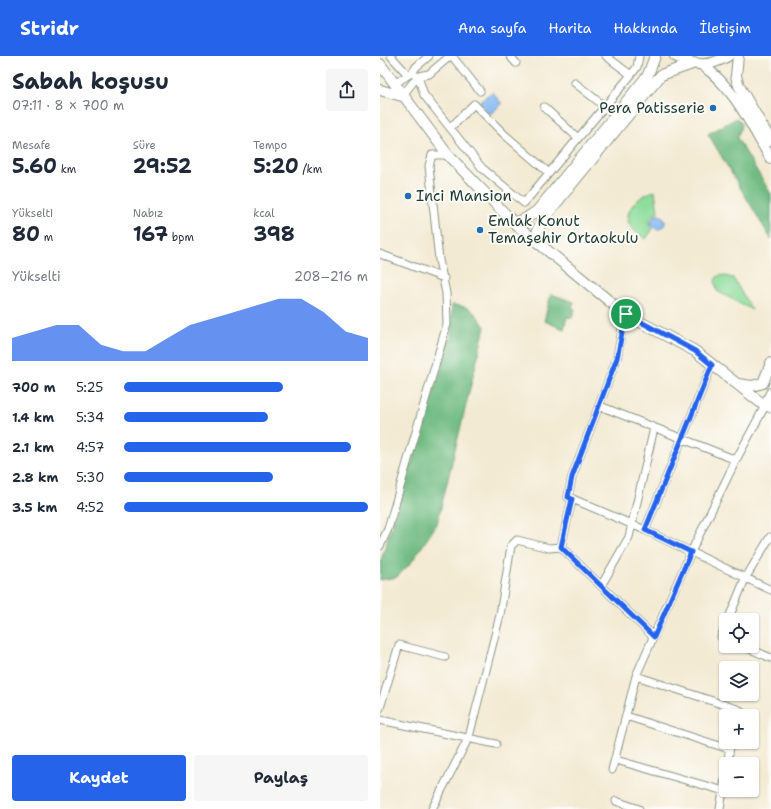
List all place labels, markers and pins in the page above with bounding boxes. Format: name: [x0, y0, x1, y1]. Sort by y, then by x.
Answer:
place label: Pera Patisserie: [599, 98, 705, 118]
marker: Pera Patisserie: [708, 103, 718, 113]
place label: Inci Mansion: [416, 186, 512, 206]
marker: Inci Mansion: [403, 191, 413, 201]
place label: Emlak Konut Temaşehir Ortaokulu: [488, 211, 638, 248]
marker: Emlak Konut Temaşehir Ortaokulu: [475, 225, 485, 235]
pin: [609, 297, 643, 331]

